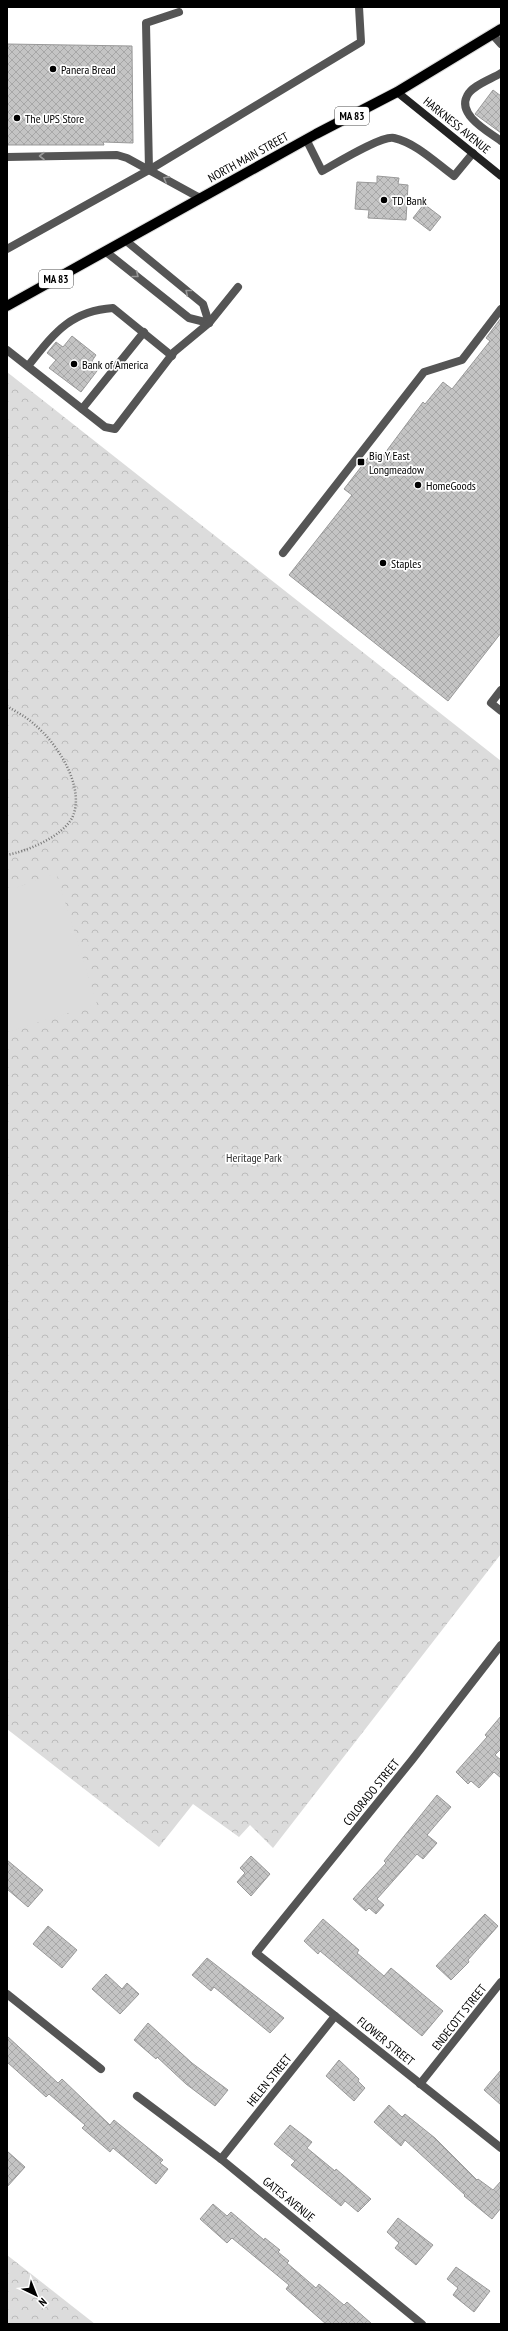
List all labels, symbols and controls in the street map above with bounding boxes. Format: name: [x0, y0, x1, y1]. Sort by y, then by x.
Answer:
place label: Panera Bread: [61, 62, 116, 77]
marker: Panera Bread: [48, 64, 58, 74]
street label: HARKNESS AVENUE: [421, 93, 493, 157]
road number: MA 83: [335, 107, 369, 125]
place label: The UPS Store: [25, 111, 84, 126]
marker: The UPS Store: [12, 113, 22, 123]
street label: NORTH MAIN STREET: [205, 128, 291, 185]
one-way arrow: [39, 152, 45, 160]
one-way arrow: [163, 177, 170, 184]
place label: TD Bank: [392, 193, 427, 208]
marker: TD Bank: [379, 195, 389, 205]
road number: MA 83: [39, 270, 73, 288]
one-way arrow: [131, 271, 138, 278]
one-way arrow: [186, 289, 193, 296]
place label: Bank of America: [82, 357, 149, 372]
marker: Bank of America: [69, 359, 79, 369]
place label: Big Y East Longmeadow: [369, 448, 425, 477]
marker: Big Y East Longmeadow: [356, 457, 366, 467]
place label: HomeGoods: [426, 478, 476, 493]
marker: HomeGoods: [413, 480, 423, 490]
place label: Staples: [391, 556, 421, 571]
marker: Staples: [378, 558, 388, 568]
park label: Heritage Park: [226, 1150, 282, 1165]
street label: COLORADO STREET: [340, 1755, 403, 1828]
street label: ENDECOTT STREET: [429, 1981, 490, 2053]
street label: FLOWER STREET: [354, 2013, 418, 2069]
street label: HELEN STREET: [243, 2050, 295, 2109]
street label: GATES AVENUE: [260, 2173, 318, 2225]
north arrow: [16, 2275, 56, 2315]
text: N: [36, 2295, 50, 2309]

